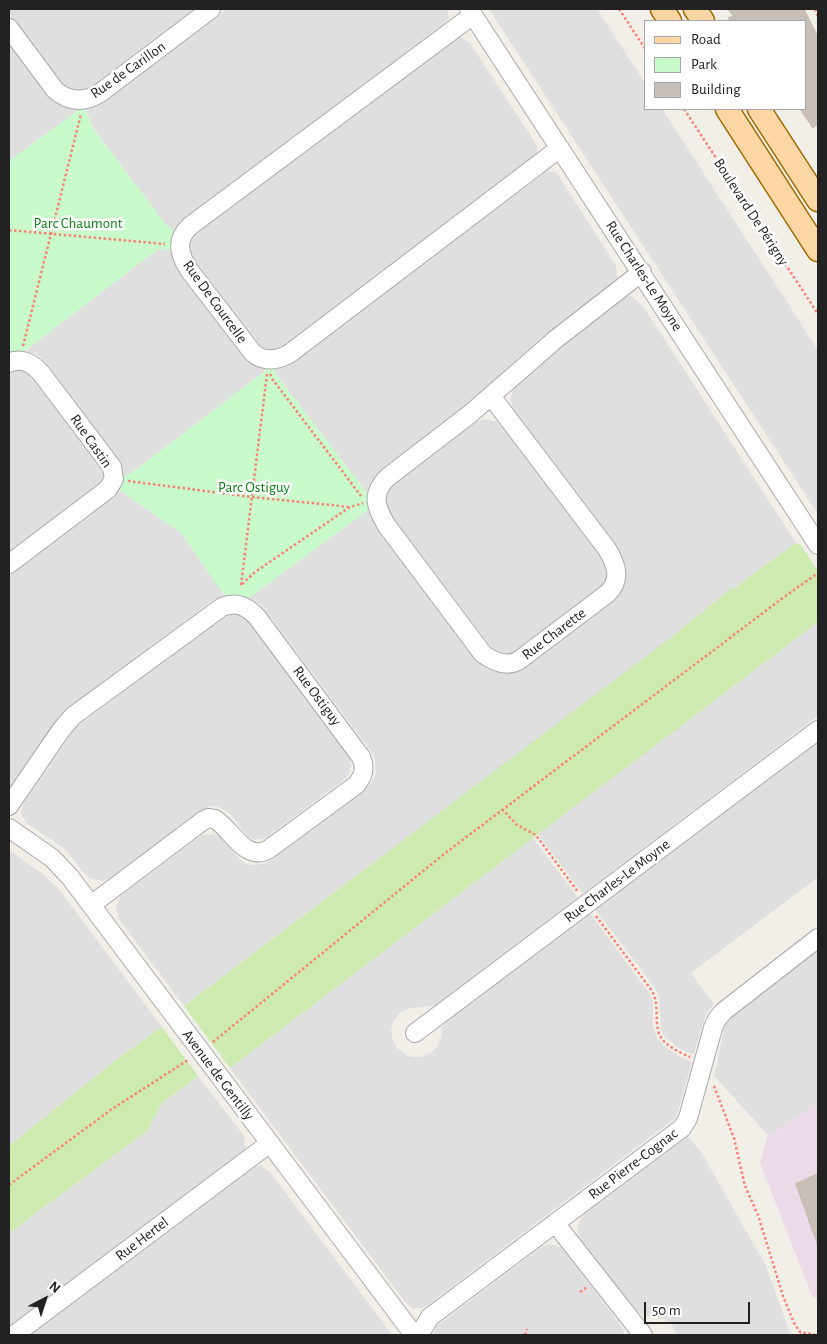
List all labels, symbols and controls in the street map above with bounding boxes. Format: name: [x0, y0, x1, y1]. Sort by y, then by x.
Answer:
legend: [644, 20, 807, 110]
text: Road: [691, 32, 721, 47]
street label: Rue de Carillon: [87, 37, 169, 103]
text: Park: [691, 57, 717, 72]
text: Building: [691, 82, 741, 97]
street label: Boulevard De Périgny: [710, 155, 792, 269]
park label: Parc Chaumont: [33, 214, 123, 232]
street label: Rue Charles-Le Moyne: [602, 218, 686, 334]
street label: Rue De Courcelle: [179, 257, 251, 347]
street label: Rue Castin: [66, 411, 116, 471]
park label: Parc Ostiguy: [218, 478, 290, 496]
street label: Rue Charette: [518, 604, 590, 664]
street label: Rue Ostiguy: [289, 663, 345, 729]
street label: Rue Charles-Le Moyne: [561, 835, 673, 927]
street label: Avenue de Gentilly: [178, 1026, 258, 1124]
street label: Rue Pierre-Cognac: [585, 1125, 681, 1203]
street label: Rue Hertel: [112, 1213, 172, 1265]
north arrow: [20, 1274, 70, 1324]
text: N: [46, 1279, 63, 1296]
scale bar: [647, 1292, 753, 1324]
text: 50 m: [652, 1303, 681, 1318]

